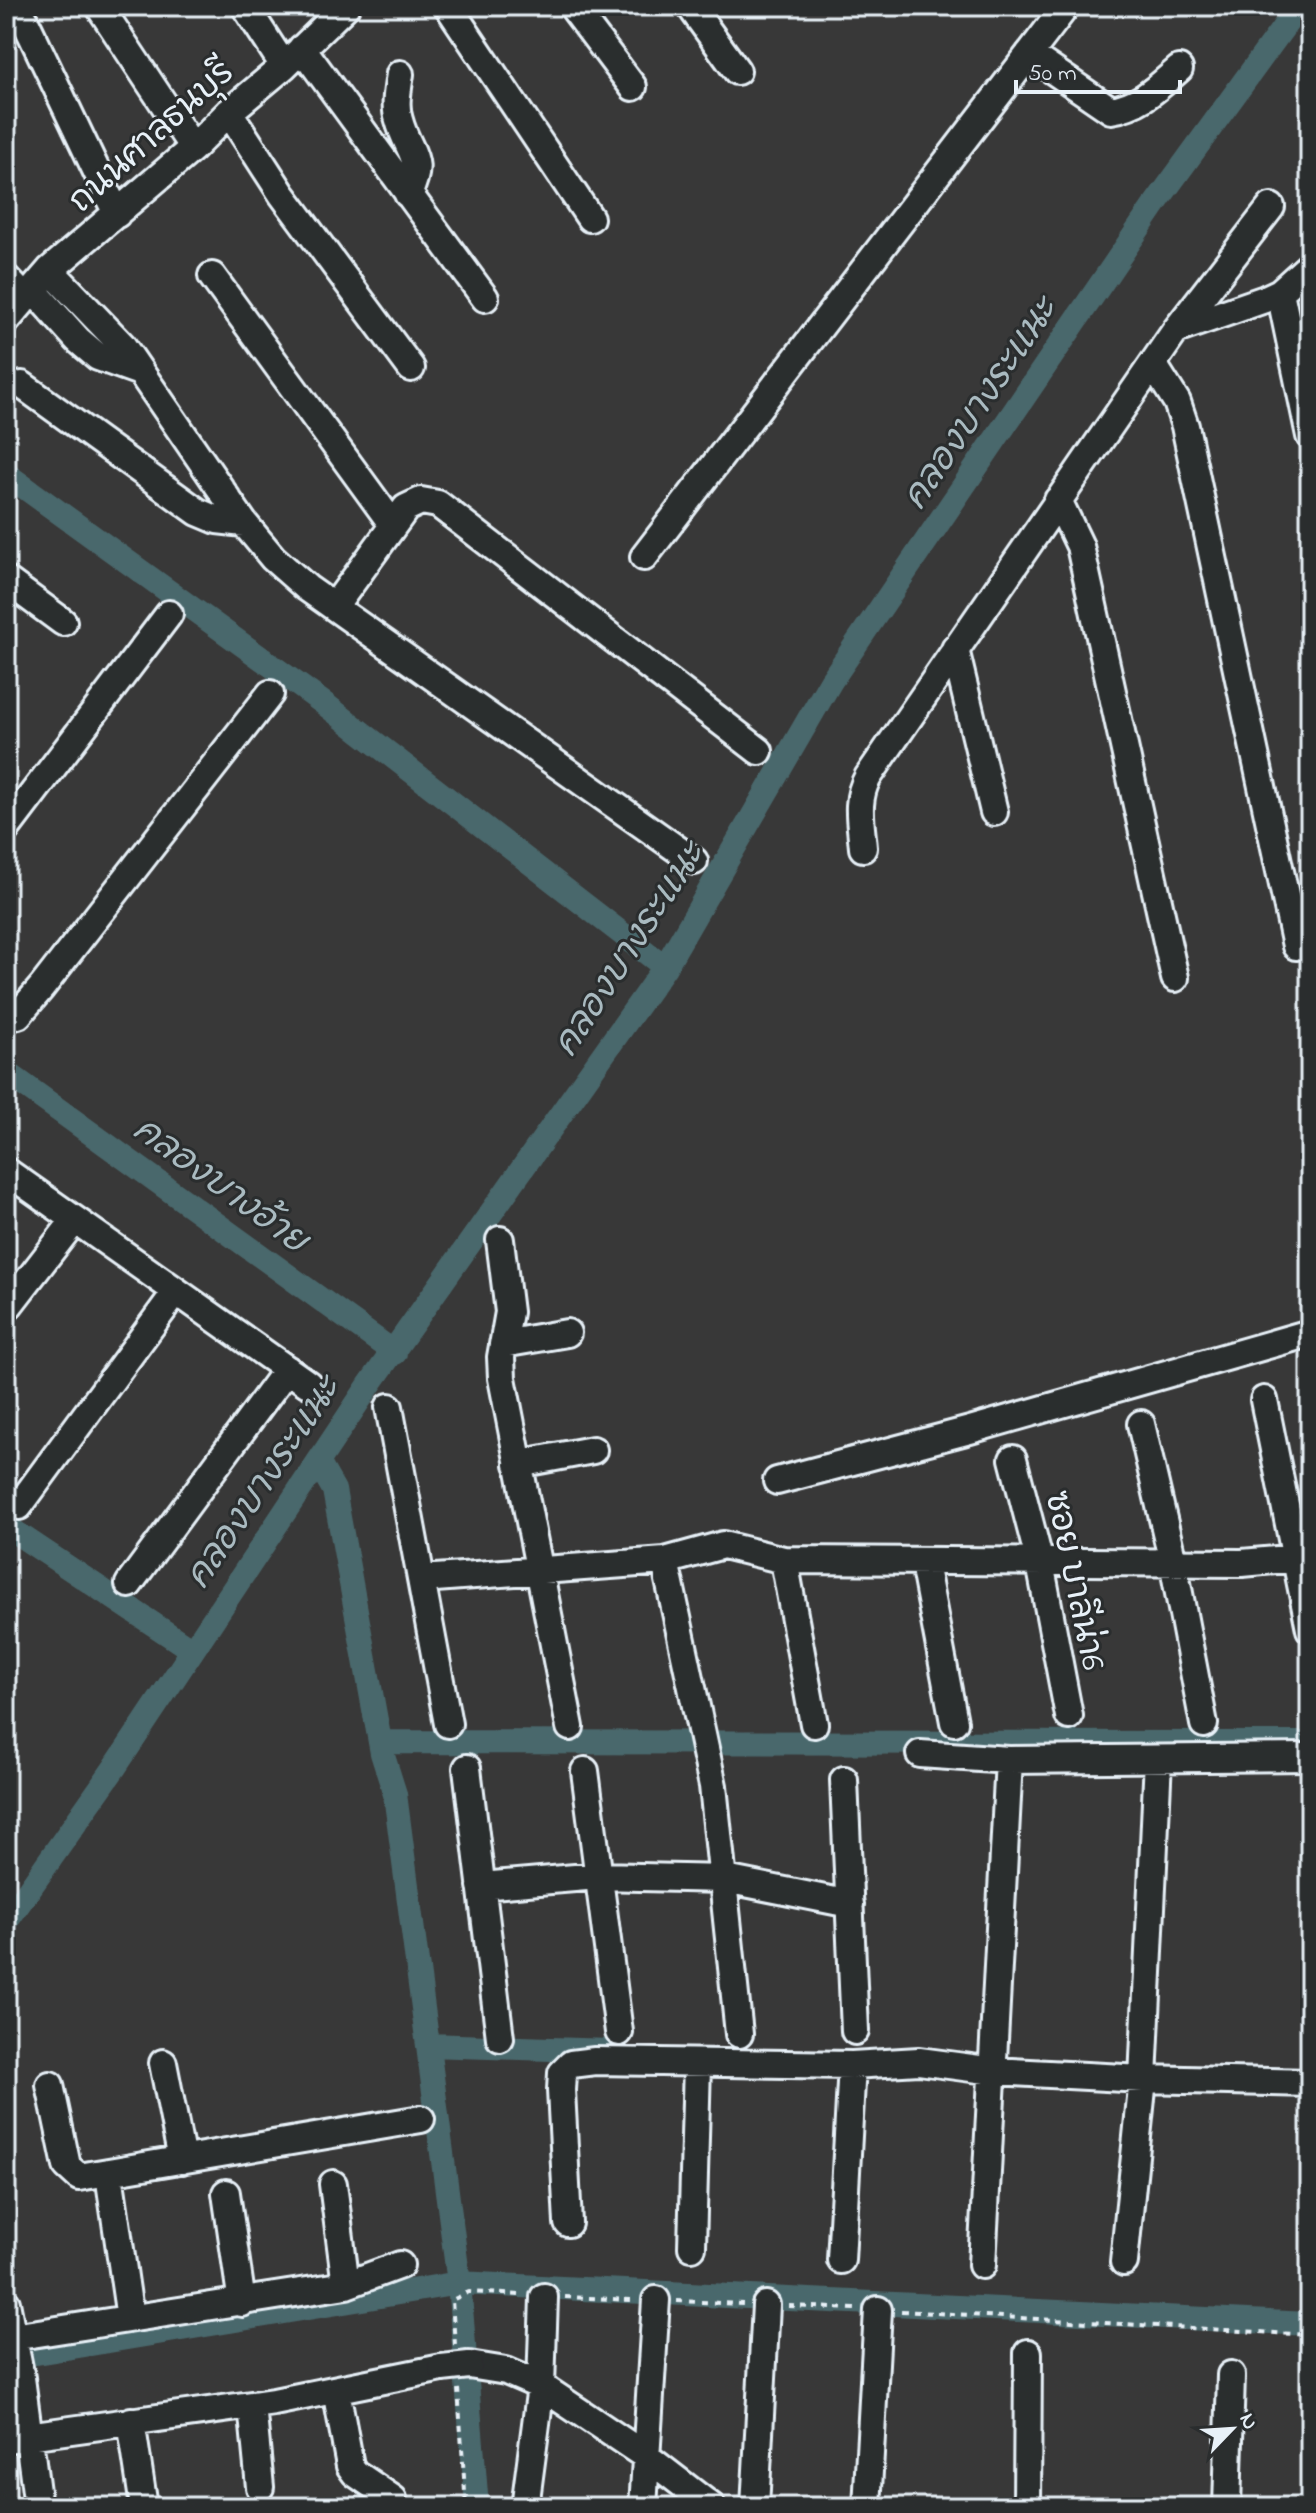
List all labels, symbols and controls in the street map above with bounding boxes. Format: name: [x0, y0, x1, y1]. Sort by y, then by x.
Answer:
scale bar: [1016, 44, 1180, 94]
street label: ถนนศาลธนบุรี: [59, 50, 247, 226]
text: 50 m: [1028, 57, 1077, 92]
water label: คลองบางระแนะ: [891, 285, 1074, 521]
water label: คลองบางระแนะ: [542, 830, 722, 1068]
water label: คลองบางอ้าย: [121, 1105, 320, 1270]
water label: คลองบางระแนะ: [174, 1364, 357, 1600]
street label: ซอย บาลีน่า6: [1030, 1487, 1116, 1675]
north arrow: [1192, 2389, 1272, 2469]
text: N: [1230, 2408, 1265, 2435]

